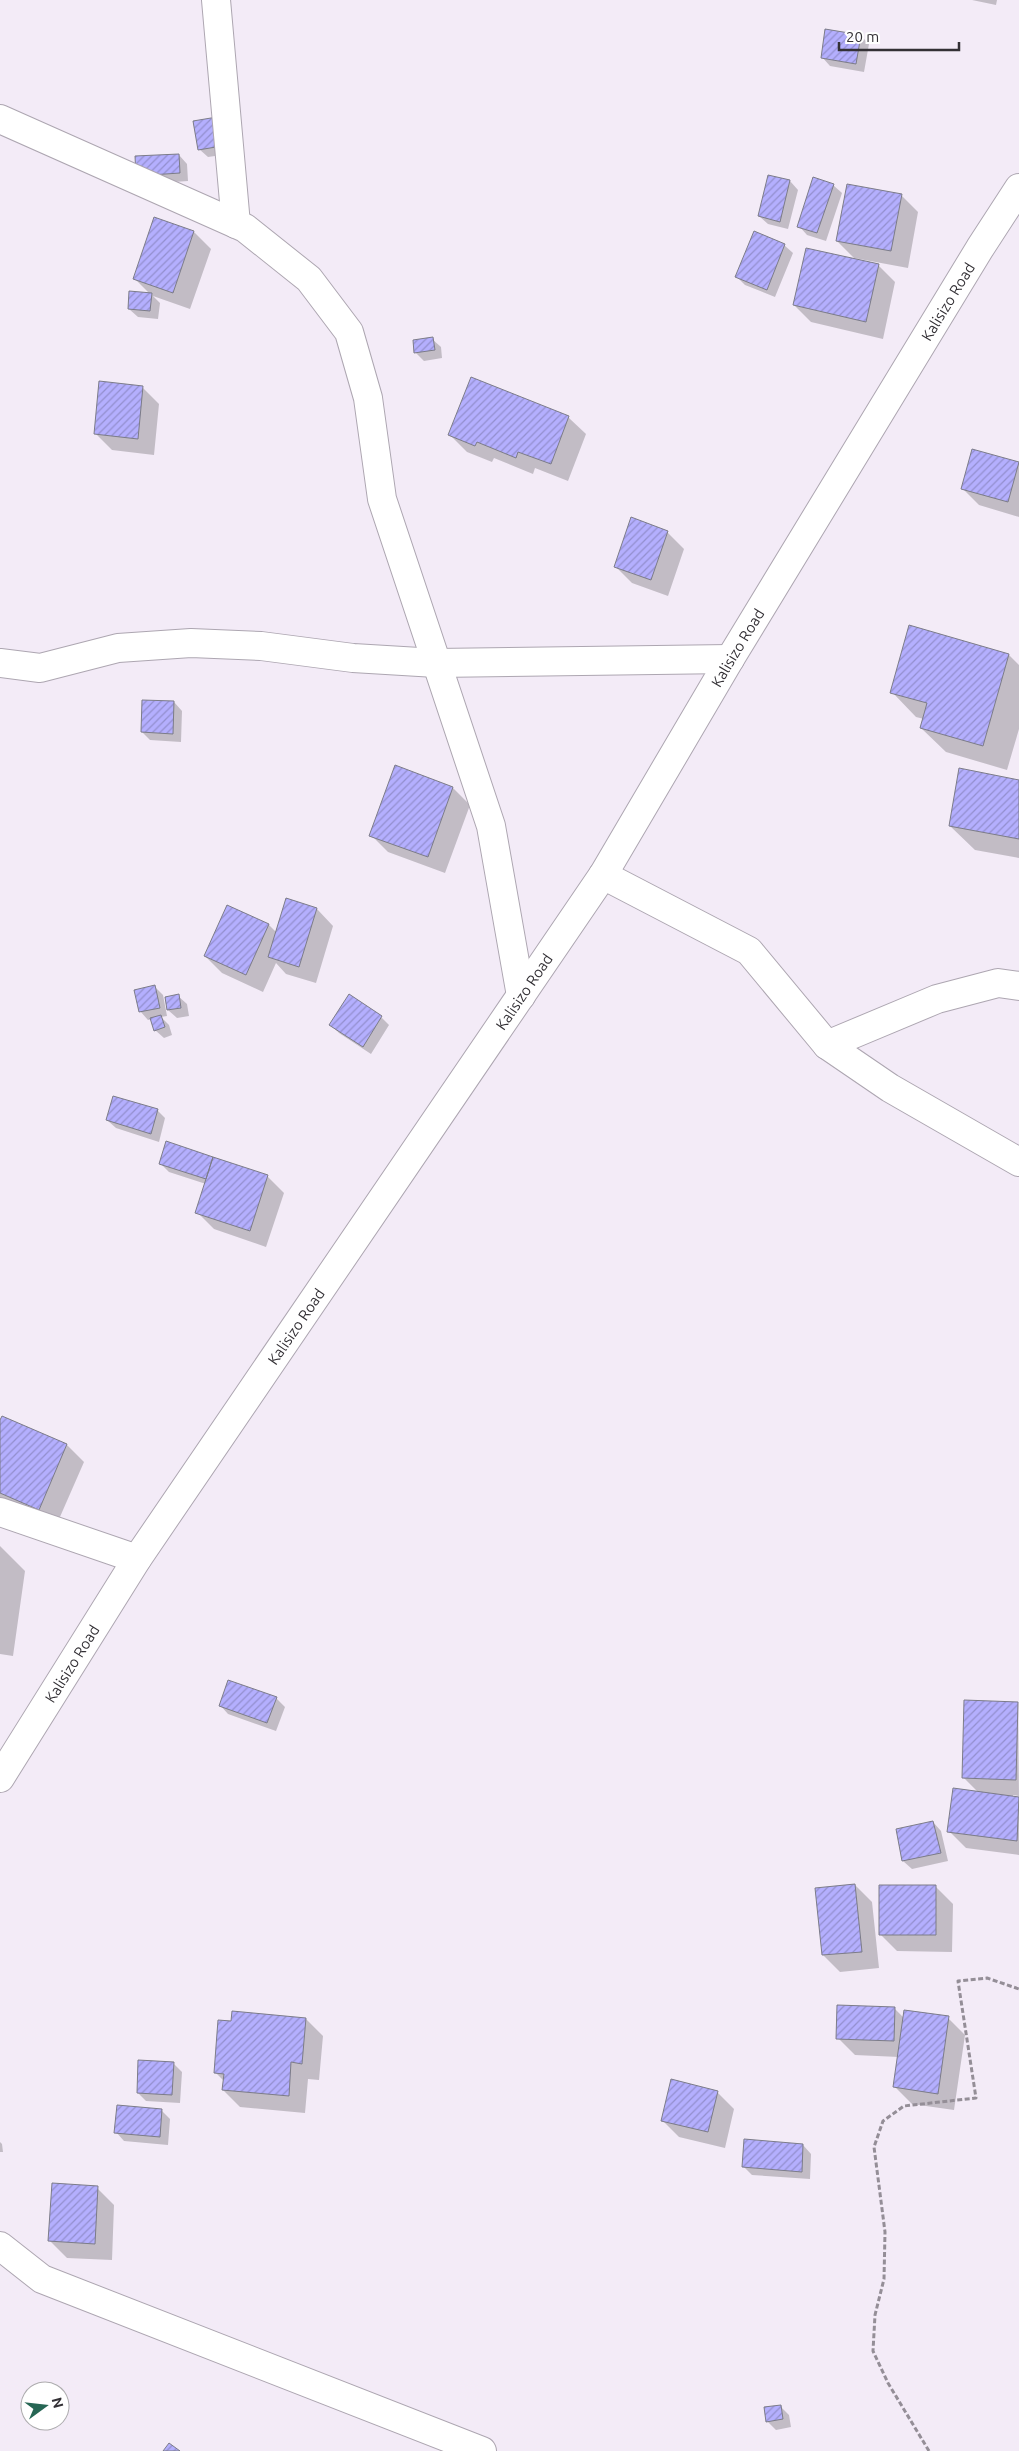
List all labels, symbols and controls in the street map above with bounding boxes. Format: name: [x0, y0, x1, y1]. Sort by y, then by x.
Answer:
scale bar: [839, 20, 959, 52]
text: 20 m: [846, 28, 879, 45]
street label: Kalisizo Road: [917, 259, 978, 344]
street label: Kalisizo Road: [707, 605, 767, 690]
street label: Kalisizo Road: [492, 950, 555, 1033]
street label: Kalisizo Road: [264, 1285, 327, 1367]
street label: Kalisizo Road: [41, 1622, 102, 1705]
north arrow: [20, 2381, 70, 2431]
text: N: [48, 2396, 67, 2410]

